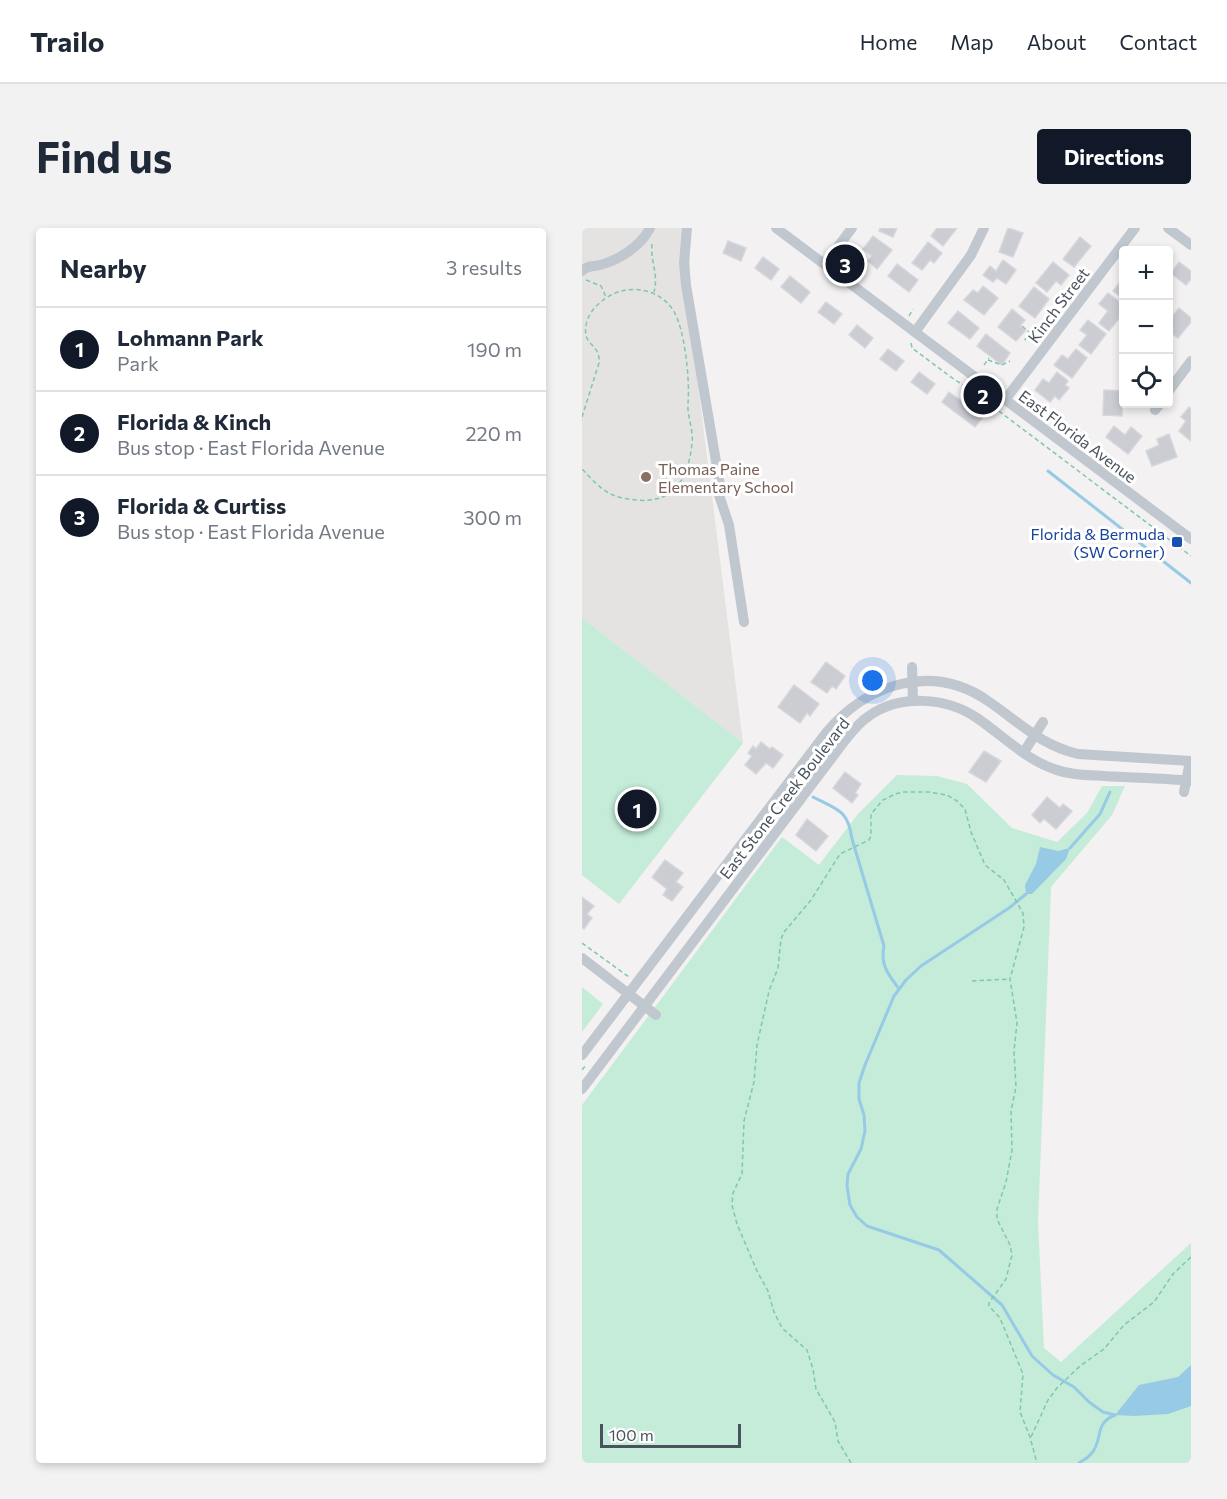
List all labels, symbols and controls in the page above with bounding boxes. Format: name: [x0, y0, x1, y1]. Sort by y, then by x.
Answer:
text: Trailo: [30, 24, 105, 58]
text: Home: [860, 29, 917, 54]
text: Map: [950, 29, 994, 54]
text: About: [1027, 29, 1086, 54]
text: Contact: [1119, 29, 1197, 54]
button: Directions: [1037, 129, 1191, 184]
text: Find us: [36, 130, 172, 182]
pin: 3: [826, 242, 864, 286]
map controls: [1119, 246, 1173, 408]
button: +: [1119, 246, 1173, 300]
text: Nearby: [60, 252, 147, 283]
text: 3 results: [446, 255, 522, 279]
street label: Kinch Street: [1024, 263, 1093, 346]
button: −: [1119, 300, 1173, 354]
text: Lohmann Park: [117, 324, 264, 351]
text: 1: [75, 337, 84, 361]
text: 190 m: [467, 337, 522, 361]
text: Park: [117, 351, 159, 375]
button: locate: [1119, 354, 1173, 408]
pin: 2: [964, 372, 1002, 418]
street label: East Florida Avenue: [1016, 386, 1140, 486]
text: Florida & Kinch: [117, 408, 271, 435]
text: 2: [74, 421, 85, 445]
text: 220 m: [466, 421, 522, 445]
text: Bus stop · East Florida Avenue: [117, 435, 385, 459]
place label: Thomas Paine Elementary School: [658, 459, 794, 496]
marker: Thomas Paine Elementary School: [639, 470, 653, 484]
text: Florida & Curtiss: [117, 492, 286, 519]
text: 3: [74, 505, 85, 529]
text: 300 m: [463, 505, 522, 529]
text: Bus stop · East Florida Avenue: [117, 519, 385, 543]
place label: Florida & Bermuda (SW Corner): [1031, 524, 1165, 561]
marker: Florida & Bermuda (SW Corner): [1170, 535, 1184, 549]
your location: [858, 666, 887, 695]
street label: East Stone Creek Boulevard: [715, 714, 853, 882]
pin: 1: [618, 786, 656, 832]
scale bar: [600, 1421, 741, 1448]
text: 100 m: [609, 1425, 654, 1444]

